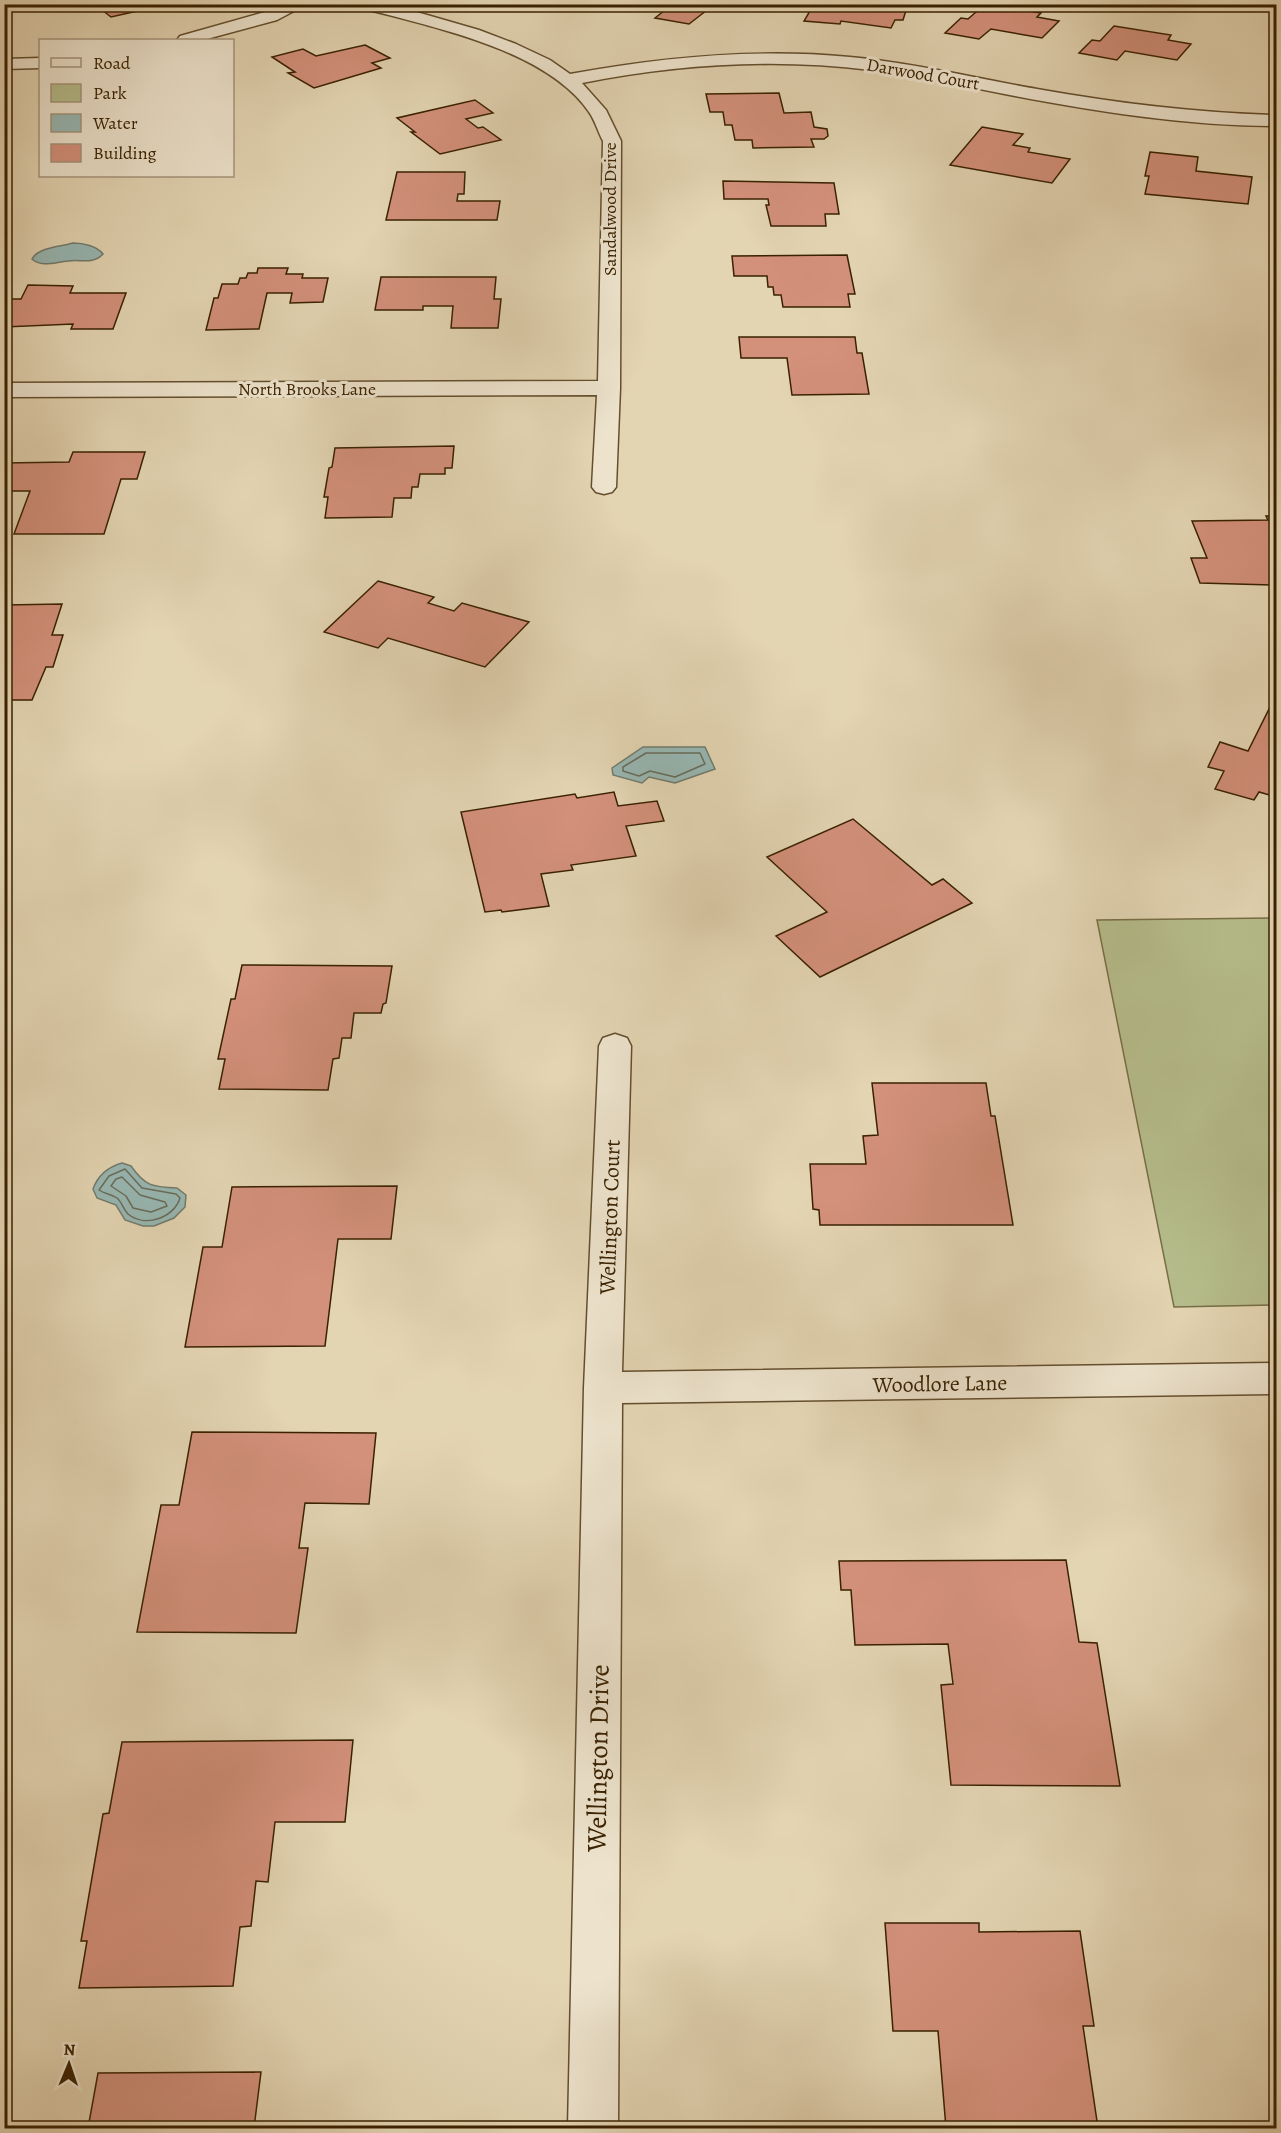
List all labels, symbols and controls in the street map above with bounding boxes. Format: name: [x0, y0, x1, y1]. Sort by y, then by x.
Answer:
legend: [39, 39, 234, 177]
text: Road: [93, 51, 131, 75]
street label: Darwood Court: [865, 52, 981, 96]
text: Park: [93, 81, 127, 105]
text: Water: [92, 111, 138, 135]
text: Building: [93, 141, 157, 165]
street label: Sandalwood Drive: [598, 142, 622, 276]
street label: North Brooks Lane: [238, 377, 376, 401]
street label: Wellington Court: [592, 1139, 628, 1296]
street label: Woodlore Lane: [871, 1368, 1008, 1400]
street label: Wellington Drive: [578, 1664, 618, 1853]
north arrow: [39, 2034, 99, 2094]
text: N: [63, 2039, 76, 2061]

